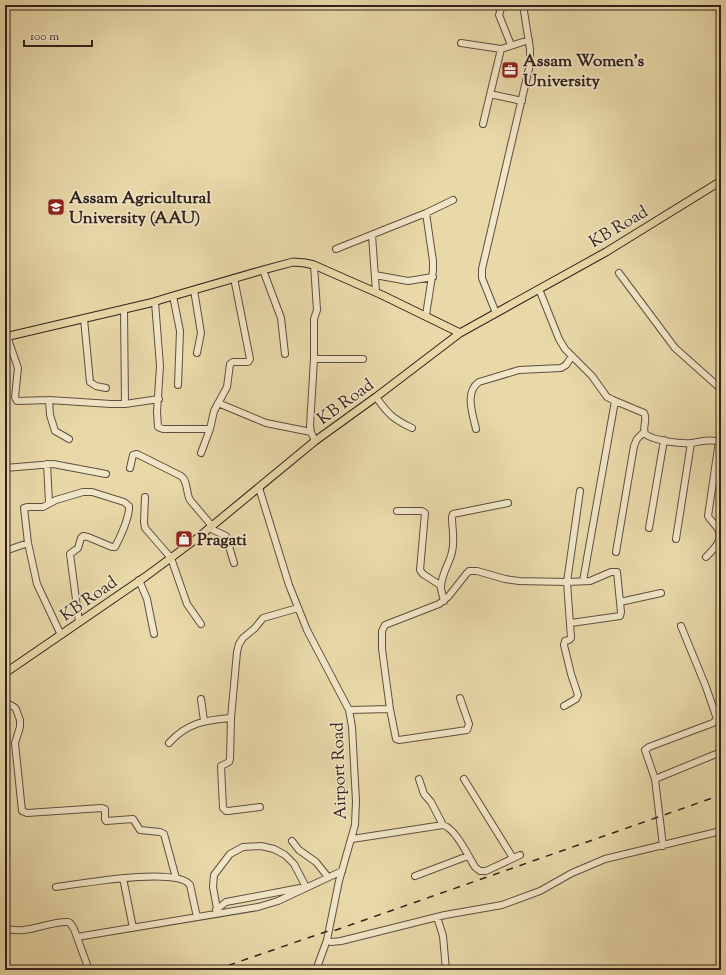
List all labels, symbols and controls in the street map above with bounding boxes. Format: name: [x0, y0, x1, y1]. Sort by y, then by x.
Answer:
scale bar: [24, 22, 92, 48]
text: 100 m: [30, 28, 59, 46]
place label: Assam Women's University: [523, 50, 645, 94]
office icon: Assam Women's University: [500, 60, 520, 80]
place label: Assam Agricultural University (AAU): [69, 187, 211, 231]
school or university icon: Assam Agricultural University (AAU): [46, 197, 66, 217]
street label: KB Road: [585, 201, 653, 255]
street label: KB Road: [313, 374, 380, 431]
shop icon: Pragati: [174, 529, 194, 549]
place label: Pragati: [197, 529, 247, 553]
street label: KB Road: [56, 571, 123, 628]
street label: Airport Road: [326, 721, 354, 820]

